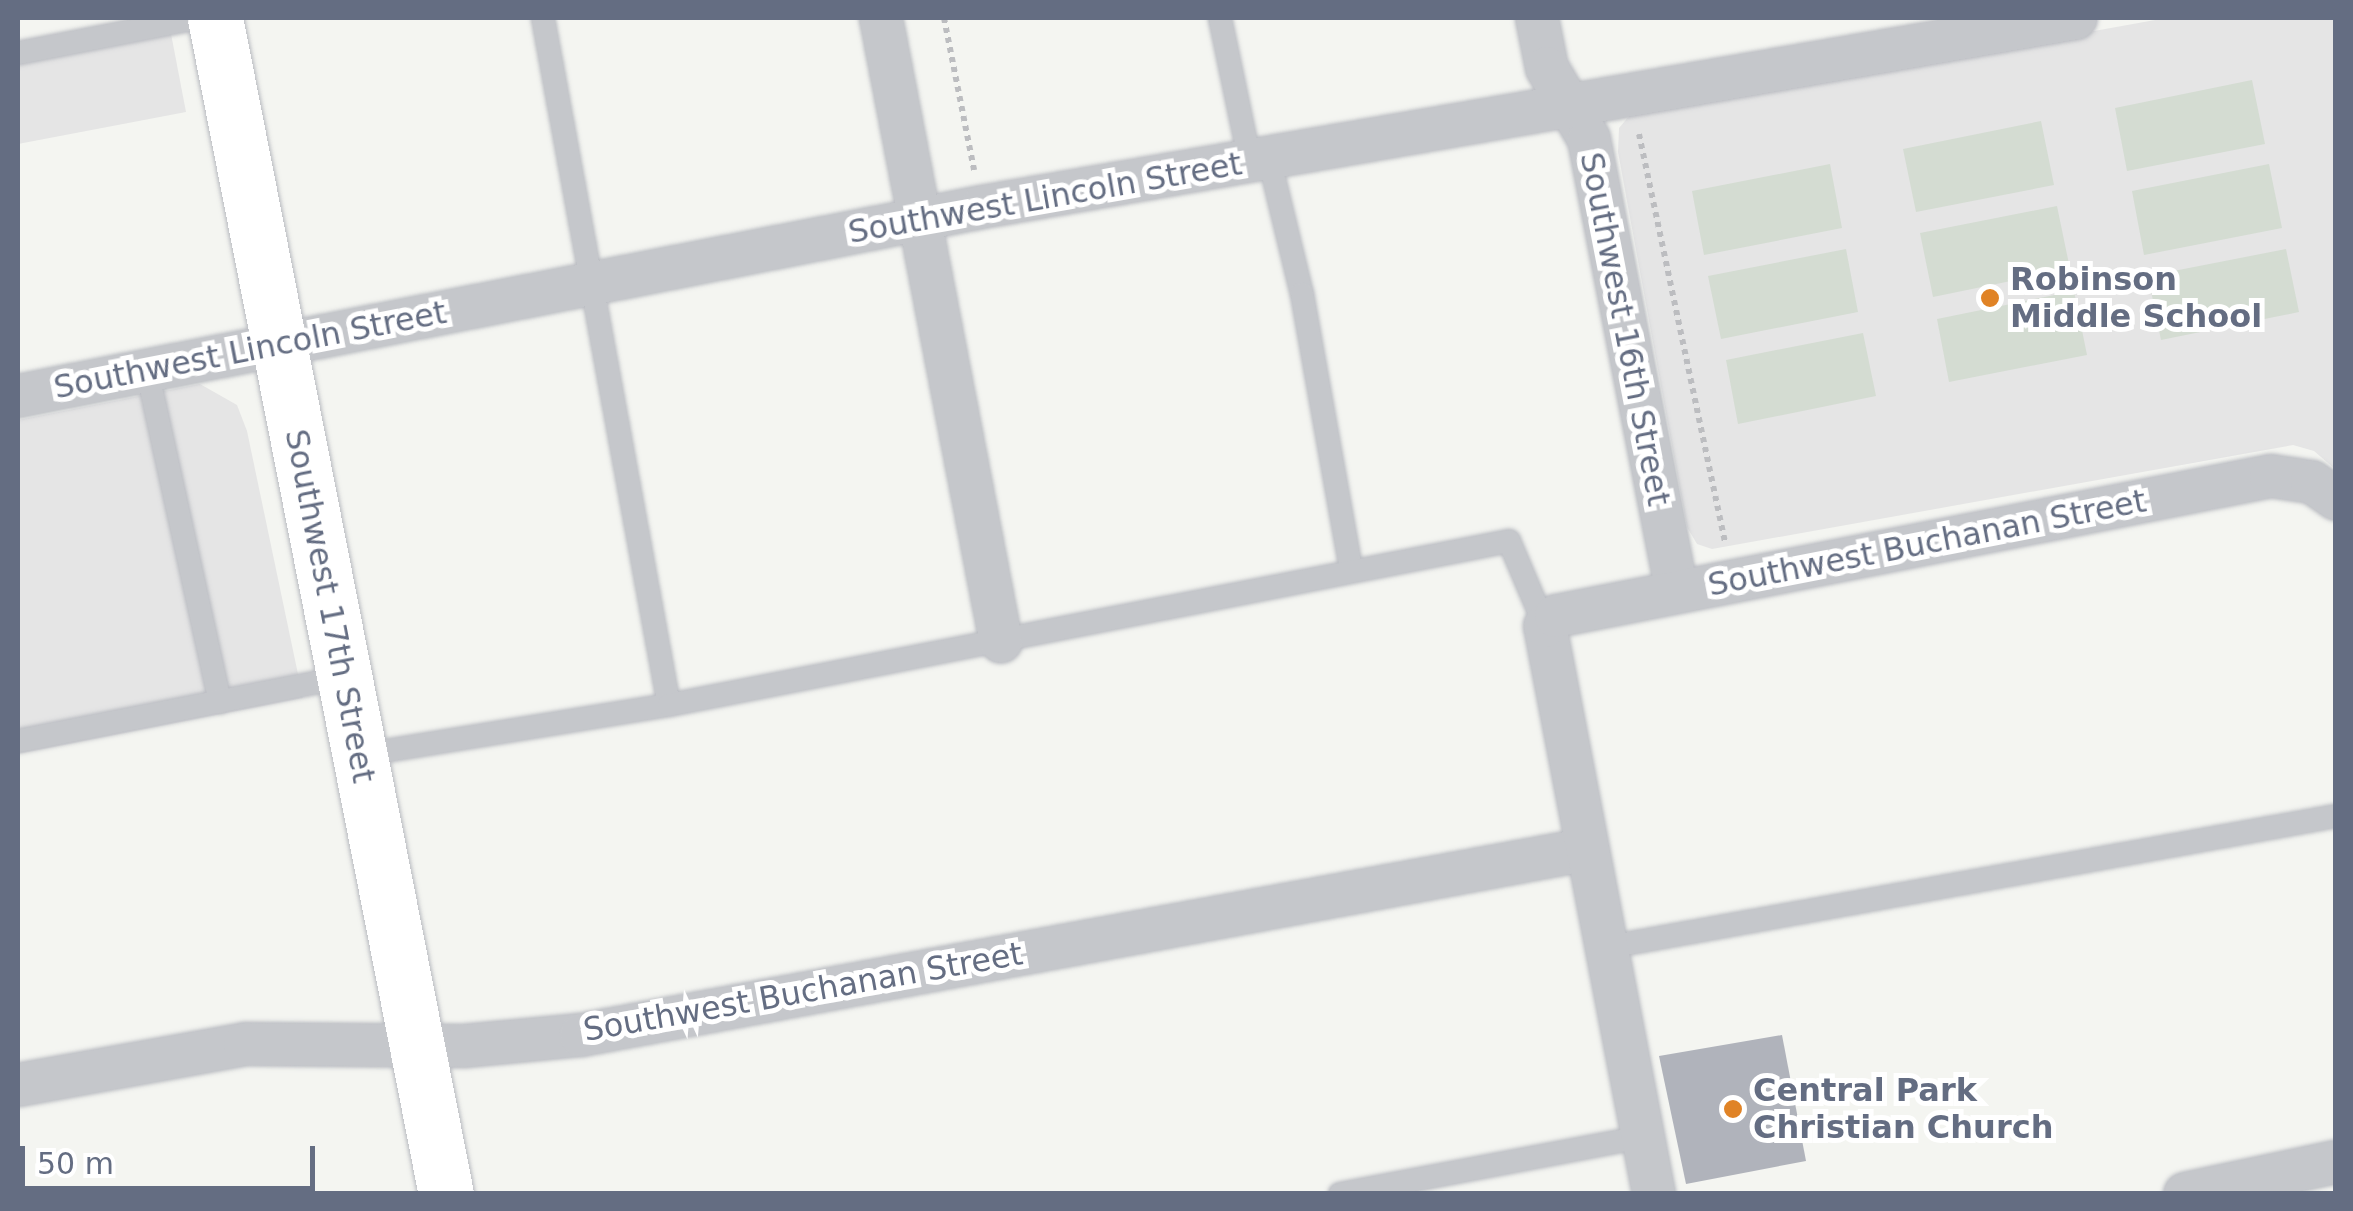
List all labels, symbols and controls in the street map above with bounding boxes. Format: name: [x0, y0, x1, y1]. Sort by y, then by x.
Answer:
street label: Southwest Lincoln Street: [845, 144, 1245, 252]
street label: Southwest 16th Street: [1572, 149, 1678, 509]
place label: Robinson Middle School: [2010, 261, 2262, 336]
marker: Robinson Middle School: [1979, 287, 2001, 309]
street label: Southwest Lincoln Street: [51, 293, 449, 407]
street label: Southwest 17th Street: [277, 426, 383, 786]
street label: Southwest Buchanan Street: [1705, 482, 2149, 604]
street label: Southwest Buchanan Street: [580, 934, 1026, 1050]
place label: Central Park Christian Church: [1753, 1072, 2053, 1147]
marker: Central Park Christian Church: [1722, 1098, 1744, 1120]
scale bar: [25, 1126, 320, 1188]
text: 50 m: [37, 1146, 114, 1181]

